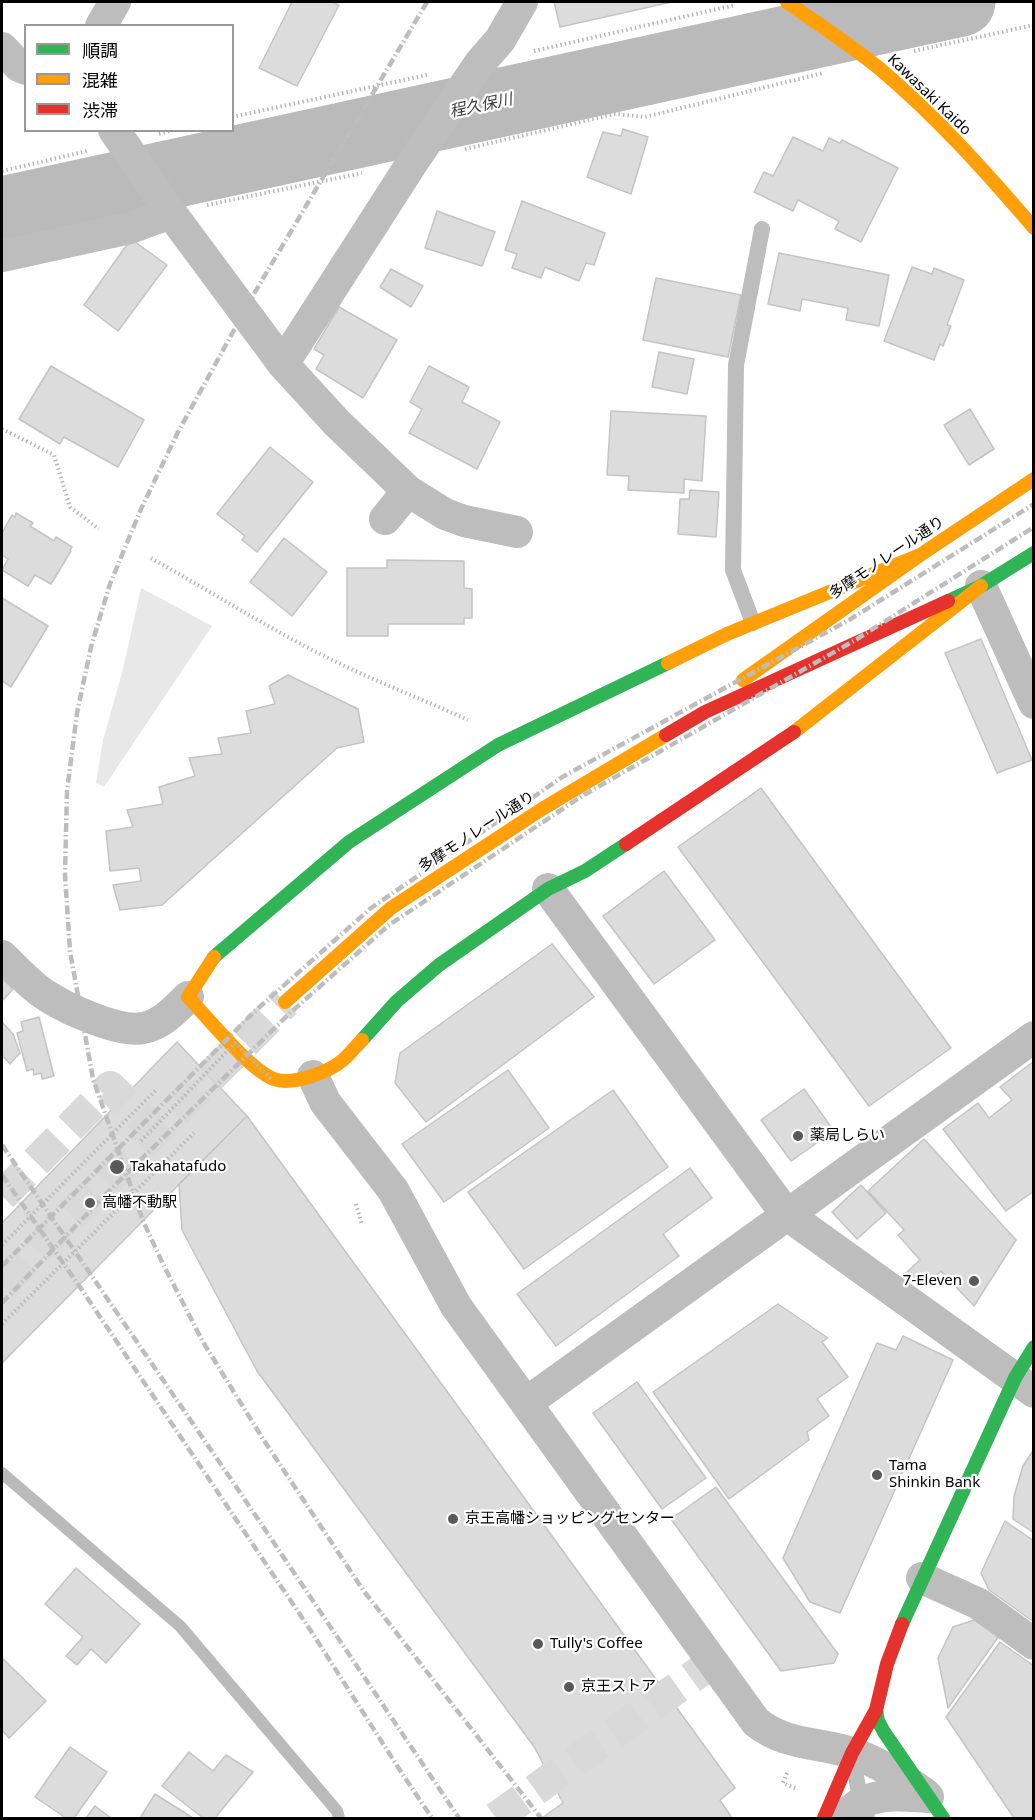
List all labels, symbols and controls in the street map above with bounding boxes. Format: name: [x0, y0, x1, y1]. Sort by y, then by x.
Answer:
legend: [24, 24, 234, 132]
text: 順調: [82, 38, 118, 62]
street label: Kawasaki Kaido: [883, 51, 975, 139]
text: 混雑: [82, 68, 118, 92]
water label: 程久保川: [448, 90, 514, 122]
text: 渋滞: [82, 98, 118, 122]
street label: 多摩モノレール通り: [826, 513, 948, 603]
street label: 多摩モノレール通り: [415, 788, 539, 876]
place label: 薬局しらい: [810, 1127, 885, 1145]
marker: 薬局しらい: [791, 1129, 805, 1143]
marker: Takahatafudo: [108, 1158, 126, 1176]
place label: Takahatafudo: [130, 1158, 226, 1176]
place label: 高幡不動駅: [102, 1194, 177, 1212]
marker: 高幡不動駅: [83, 1196, 97, 1210]
place label: 7-Eleven: [903, 1272, 962, 1290]
marker: 7-Eleven: [967, 1274, 981, 1288]
place label: Tama Shinkin Bank: [889, 1457, 980, 1492]
marker: Tama Shinkin Bank: [870, 1468, 884, 1482]
place label: 京王高幡ショッピングセンター: [465, 1510, 675, 1528]
marker: 京王高幡ショッピングセンター: [446, 1512, 460, 1526]
place label: Tully's Coffee: [550, 1635, 643, 1653]
marker: Tully's Coffee: [531, 1637, 545, 1651]
place label: 京王ストア: [581, 1678, 656, 1696]
marker: 京王ストア: [562, 1680, 576, 1694]

